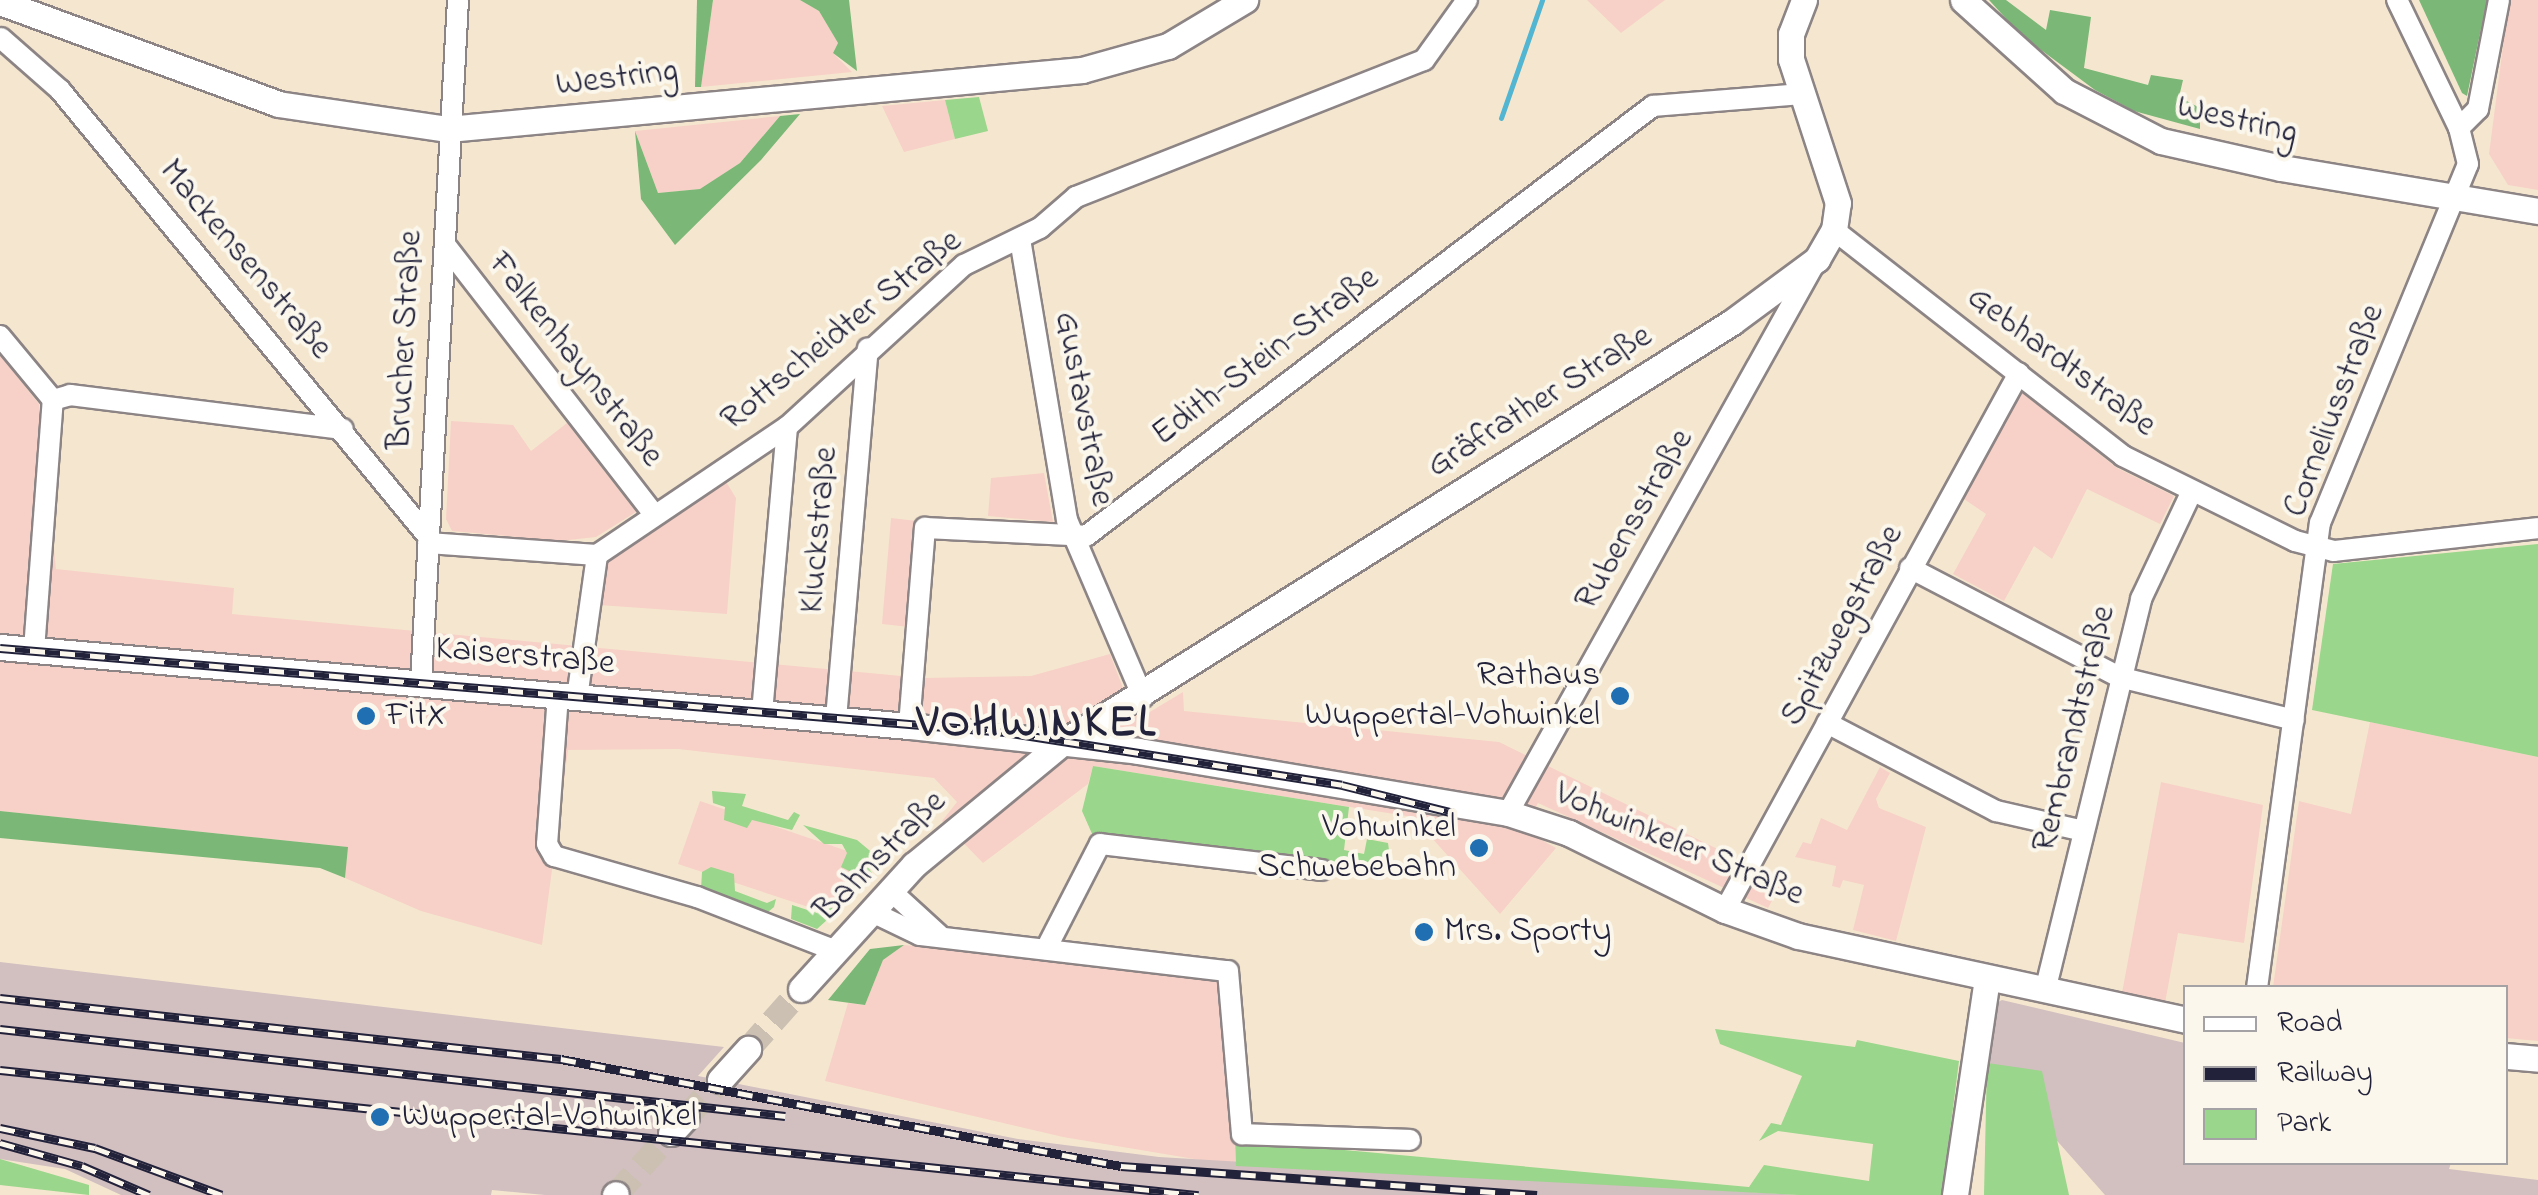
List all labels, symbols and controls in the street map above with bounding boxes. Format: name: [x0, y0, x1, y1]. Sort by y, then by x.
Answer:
street label: Westring: [554, 51, 680, 107]
street label: Westring: [2173, 87, 2301, 155]
street label: Mackensenstraße: [149, 152, 341, 368]
street label: Rottscheidter Straße: [713, 221, 971, 441]
street label: Brucher Straße: [379, 229, 433, 451]
street label: Falkenhaynstraße: [478, 244, 672, 476]
street label: Edith-Stein-Straße: [1144, 258, 1388, 456]
street label: Gebhardtstraße: [1958, 277, 2164, 447]
street label: Corneliusstraße: [2275, 299, 2395, 523]
street label: Gustavstraße: [1044, 308, 1122, 510]
street label: Gräfrather Straße: [1420, 316, 1660, 488]
street label: Rubensstraße: [1566, 422, 1704, 618]
street label: Kluckstraße: [792, 445, 848, 615]
street label: Spitzwegstraße: [1772, 518, 1914, 734]
street label: Rembrandtstraße: [2024, 601, 2126, 857]
street label: Kaiserstraße: [434, 628, 616, 686]
place label: Rathaus Wuppertal-Vohwinkel: [1305, 655, 1600, 737]
marker: Rathaus Wuppertal-Vohwinkel: [1609, 685, 1631, 707]
place label: FitX: [386, 695, 447, 737]
district label: VOHWINKEL: [917, 698, 1157, 752]
marker: FitX: [355, 705, 377, 727]
street label: Vohwinkeler Straße: [1548, 774, 1810, 916]
street label: Bahnstraße: [806, 782, 956, 932]
place label: Vohwinkel Schwebebahn: [1257, 807, 1456, 889]
marker: Vohwinkel Schwebebahn: [1466, 835, 1492, 861]
place label: Mrs. Sporty: [1444, 911, 1612, 953]
marker: Mrs. Sporty: [1413, 921, 1435, 943]
legend: [2183, 985, 2508, 1165]
text: Road: [2277, 1002, 2342, 1046]
text: Railway: [2277, 1052, 2373, 1096]
place label: Wuppertal-Vohwinkel: [402, 1096, 697, 1138]
text: Park: [2277, 1102, 2331, 1146]
marker: Wuppertal-Vohwinkel: [367, 1104, 393, 1130]

